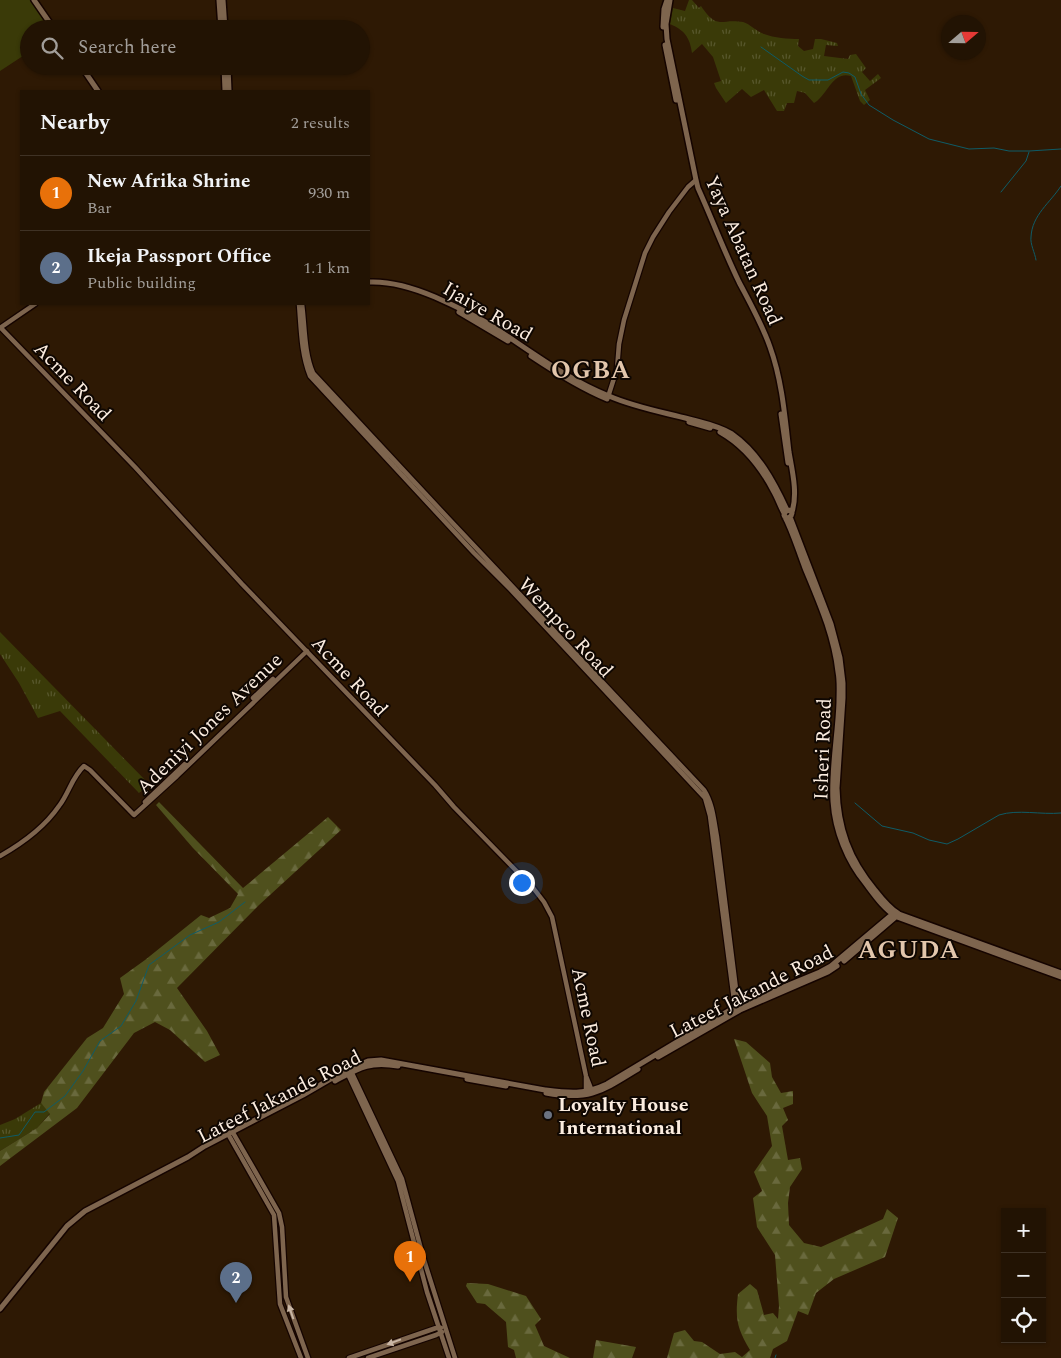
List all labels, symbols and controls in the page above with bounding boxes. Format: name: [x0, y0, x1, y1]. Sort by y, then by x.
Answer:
north arrow: [941, 15, 986, 60]
search box: [20, 20, 370, 75]
text: Search here: [78, 33, 177, 62]
icon: search: [38, 34, 66, 62]
text: Nearby: [40, 107, 110, 139]
text: 2 results: [291, 111, 350, 135]
text: New Afrika Shrine: [87, 167, 250, 196]
street label: Yaya Abatan Road: [697, 171, 790, 330]
text: 1: [52, 181, 60, 205]
text: 930 m: [308, 181, 350, 205]
text: Bar: [87, 196, 112, 220]
text: Ikeja Passport Office: [87, 242, 271, 271]
text: 2: [52, 256, 60, 280]
text: 1.1 km: [303, 256, 350, 280]
text: Public building: [87, 271, 196, 295]
street label: Ijaiye Road: [437, 274, 538, 350]
street label: Acme Road: [26, 335, 118, 428]
district label: OGBA: [551, 352, 631, 390]
street label: Wempco Road: [511, 571, 620, 685]
street label: Acme Road: [304, 629, 395, 724]
street label: Adeniyi Jones Avenue: [130, 646, 290, 802]
street label: Isheri Road: [806, 698, 840, 801]
your location: [509, 870, 535, 896]
district label: AGUDA: [858, 932, 960, 970]
street label: Lateef Jakande Road: [664, 937, 839, 1046]
street label: Acme Road: [563, 965, 613, 1070]
street label: Lateef Jakande Road: [192, 1042, 367, 1151]
place label: Loyalty House International: [558, 1090, 689, 1143]
marker: Loyalty House International: [542, 1109, 554, 1121]
map controls: [1001, 1208, 1046, 1343]
button: +: [1001, 1208, 1046, 1253]
pin: 1: [394, 1241, 426, 1282]
button: −: [1001, 1253, 1046, 1298]
pin: 2: [220, 1262, 252, 1303]
button: locate: [1001, 1298, 1046, 1343]
one-way arrow: [287, 1304, 295, 1319]
one-way arrow: [386, 1338, 401, 1346]

